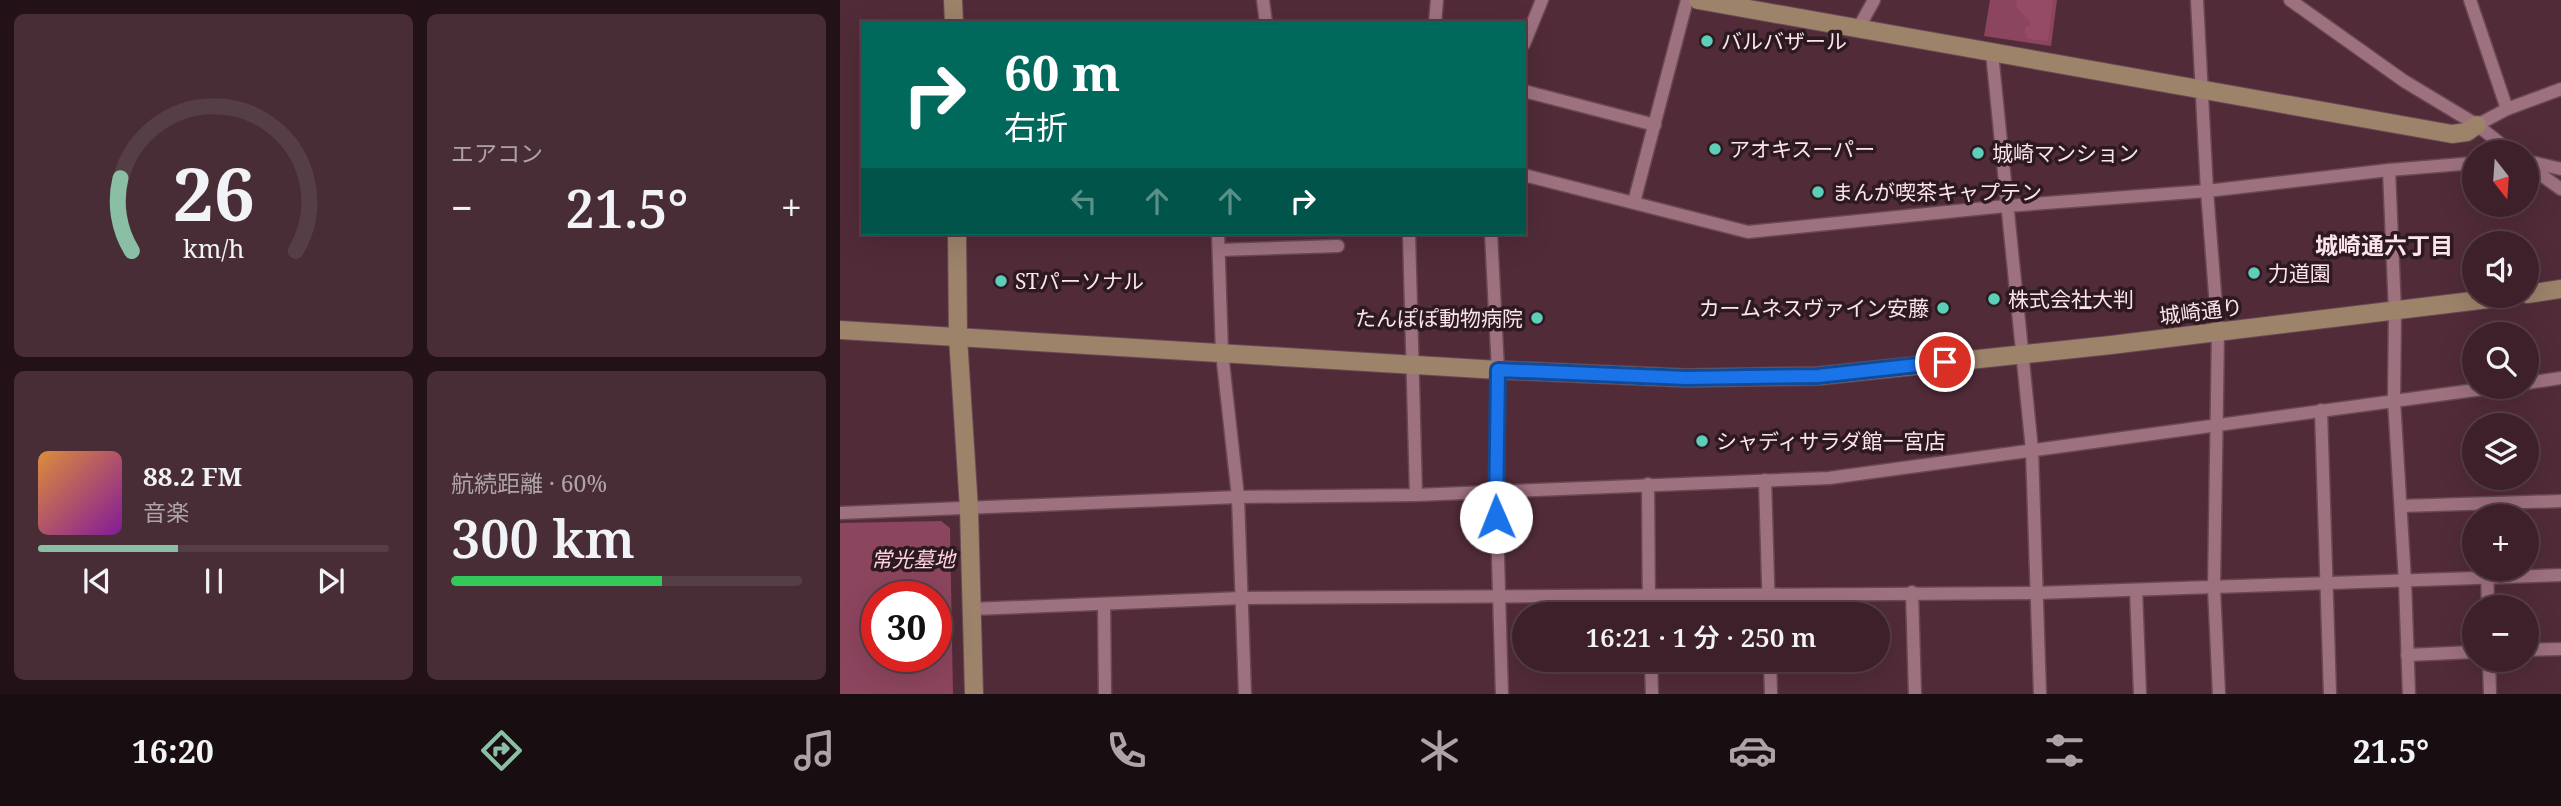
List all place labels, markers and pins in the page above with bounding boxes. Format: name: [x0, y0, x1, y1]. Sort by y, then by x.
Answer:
place label: バルバザール: [1721, 27, 1847, 55]
marker: バルバザール: [1699, 33, 1715, 49]
place label: アオキスーパー: [1729, 135, 1875, 163]
place label: 城崎マンション: [1992, 139, 2139, 167]
marker: アオキスーパー: [1707, 141, 1723, 157]
marker: 城崎マンション: [1970, 145, 1986, 161]
place label: まんが喫茶キャプテン: [1832, 178, 2042, 206]
marker: まんが喫茶キャプテン: [1810, 184, 1826, 200]
place label: 力道園: [2268, 259, 2331, 287]
marker: 力道園: [2246, 265, 2262, 281]
place label: STパーソナル: [1015, 267, 1144, 295]
marker: STパーソナル: [993, 273, 1009, 289]
place label: 株式会社大判: [2008, 285, 2134, 313]
marker: 株式会社大判: [1986, 291, 2002, 307]
place label: カームネスヴァイン安藤: [1699, 294, 1929, 322]
marker: カームネスヴァイン安藤: [1935, 300, 1951, 316]
place label: たんぽぽ動物病院: [1355, 304, 1523, 332]
marker: たんぽぽ動物病院: [1529, 310, 1545, 326]
pin: [1915, 332, 1975, 392]
place label: シャディサラダ館一宮店: [1716, 427, 1946, 455]
marker: シャディサラダ館一宮店: [1694, 433, 1710, 449]

